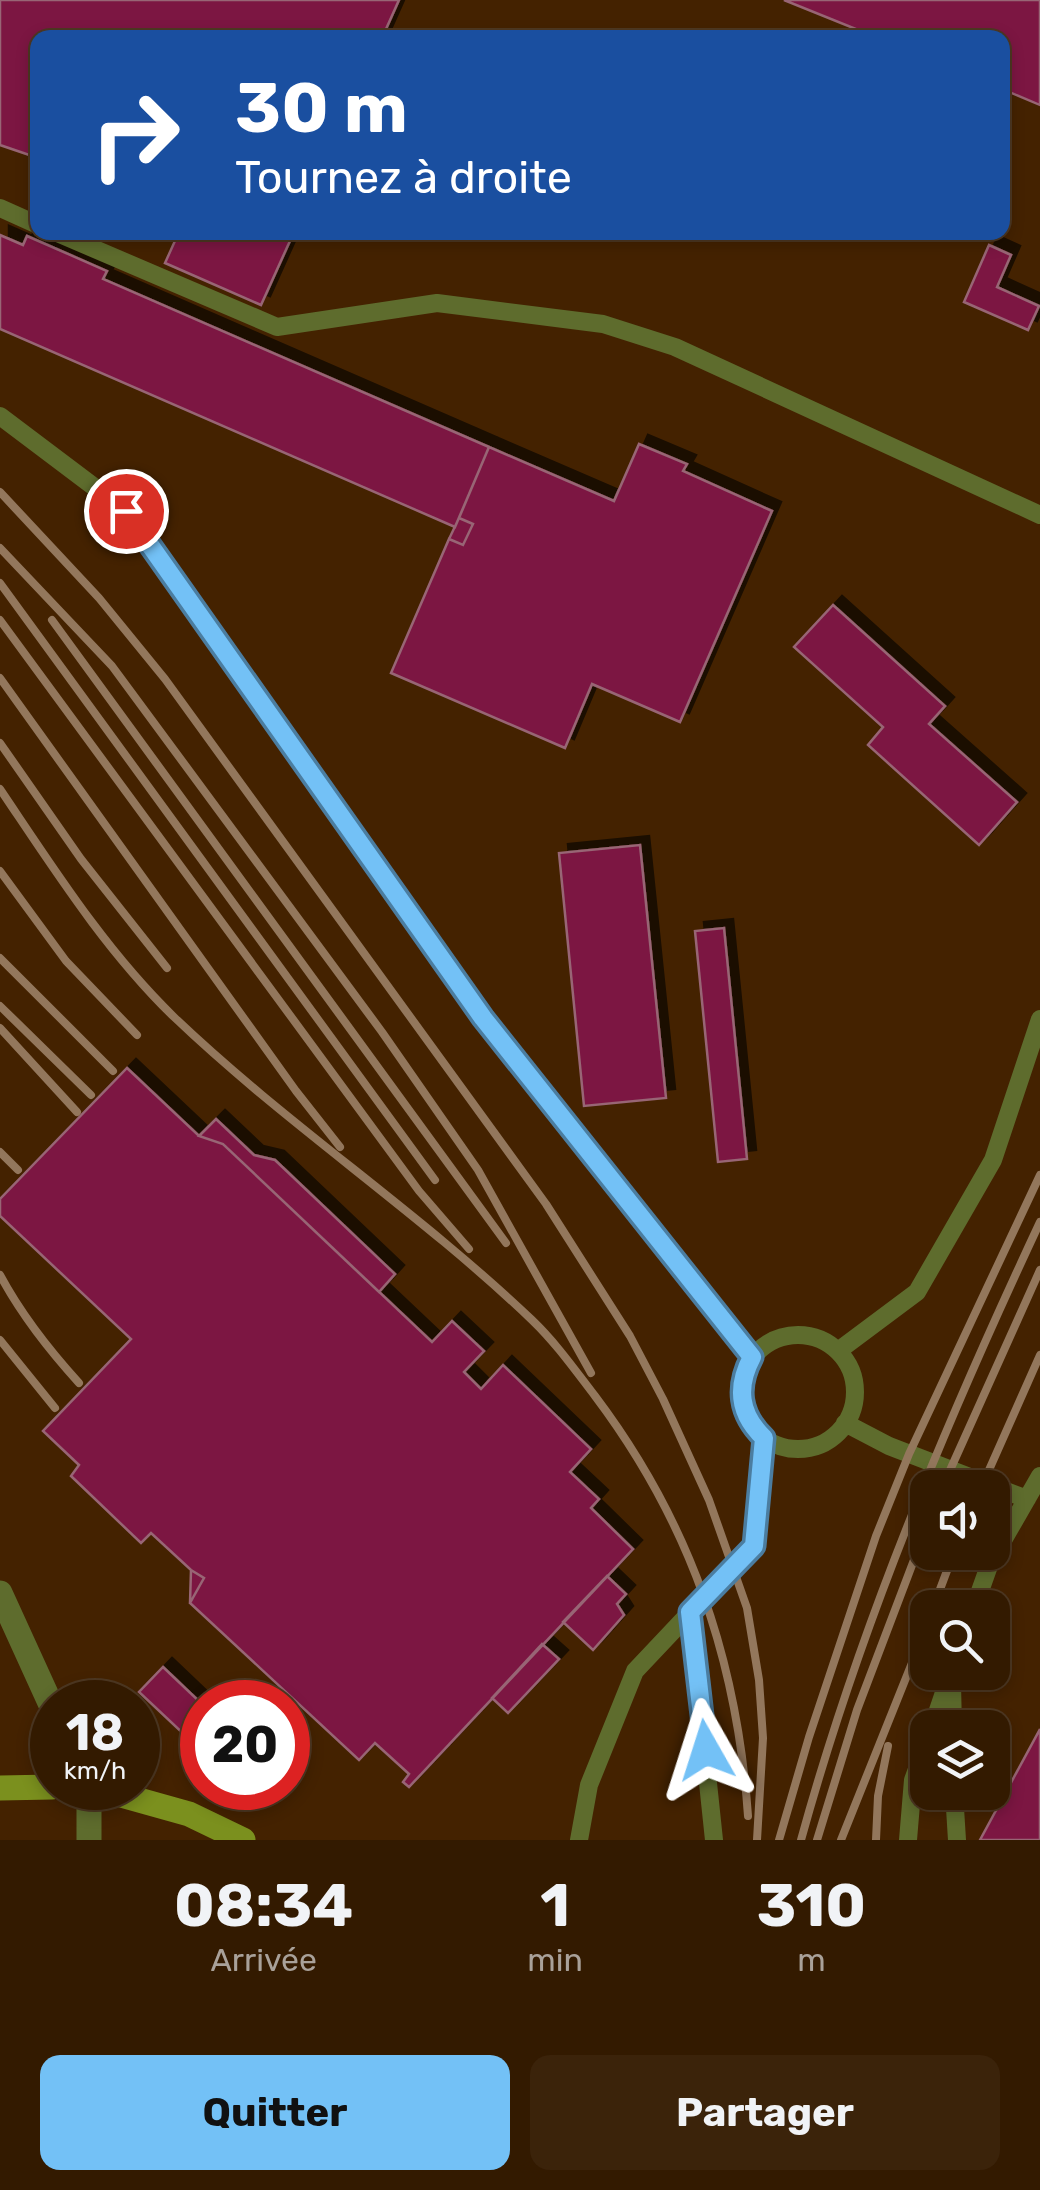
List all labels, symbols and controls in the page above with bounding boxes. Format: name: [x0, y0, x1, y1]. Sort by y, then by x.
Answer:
text: 30 m: [235, 67, 408, 150]
icon: right: [70, 70, 200, 200]
text: Tournez à droite: [235, 151, 572, 204]
pin: [84, 469, 169, 554]
icon: arrive: [99, 484, 154, 539]
map controls: [910, 1470, 1010, 1810]
button: sound: [910, 1470, 1010, 1570]
button: search: [910, 1590, 1010, 1690]
speed limit sign: 20: [180, 1680, 310, 1810]
position arrow: [654, 1698, 758, 1802]
text: 18: [66, 1703, 124, 1763]
button: layers: [910, 1710, 1010, 1810]
text: km/h: [64, 1756, 126, 1785]
text: 08:34: [174, 1870, 353, 1941]
text: 1: [540, 1870, 570, 1941]
text: 310: [757, 1870, 866, 1941]
text: Arrivée: [210, 1941, 317, 1979]
text: min: [527, 1941, 583, 1979]
text: m: [797, 1941, 826, 1979]
button: Quitter: [40, 2055, 510, 2170]
button: Partager: [530, 2055, 1000, 2170]

